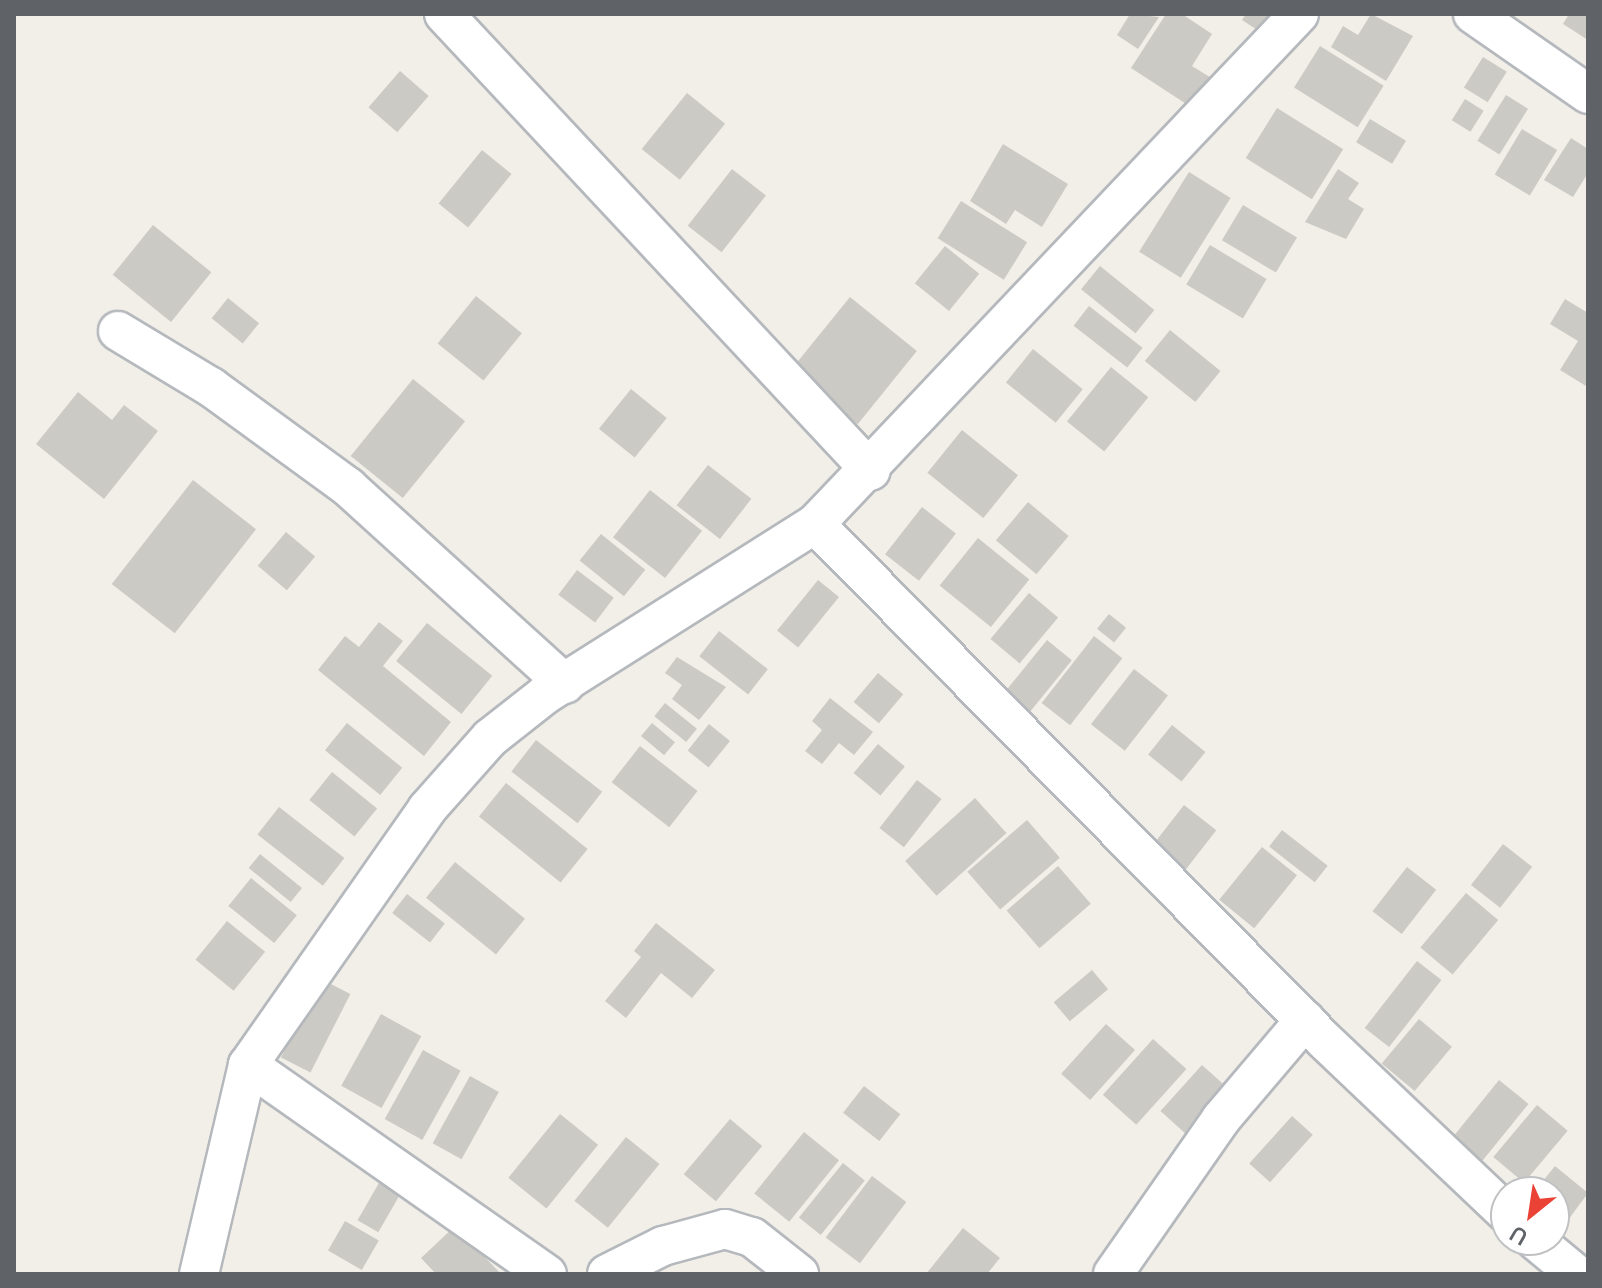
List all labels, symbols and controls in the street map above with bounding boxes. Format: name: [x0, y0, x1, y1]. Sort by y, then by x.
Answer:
north arrow: [1490, 1176, 1570, 1256]
text: U: [1504, 1218, 1534, 1252]

